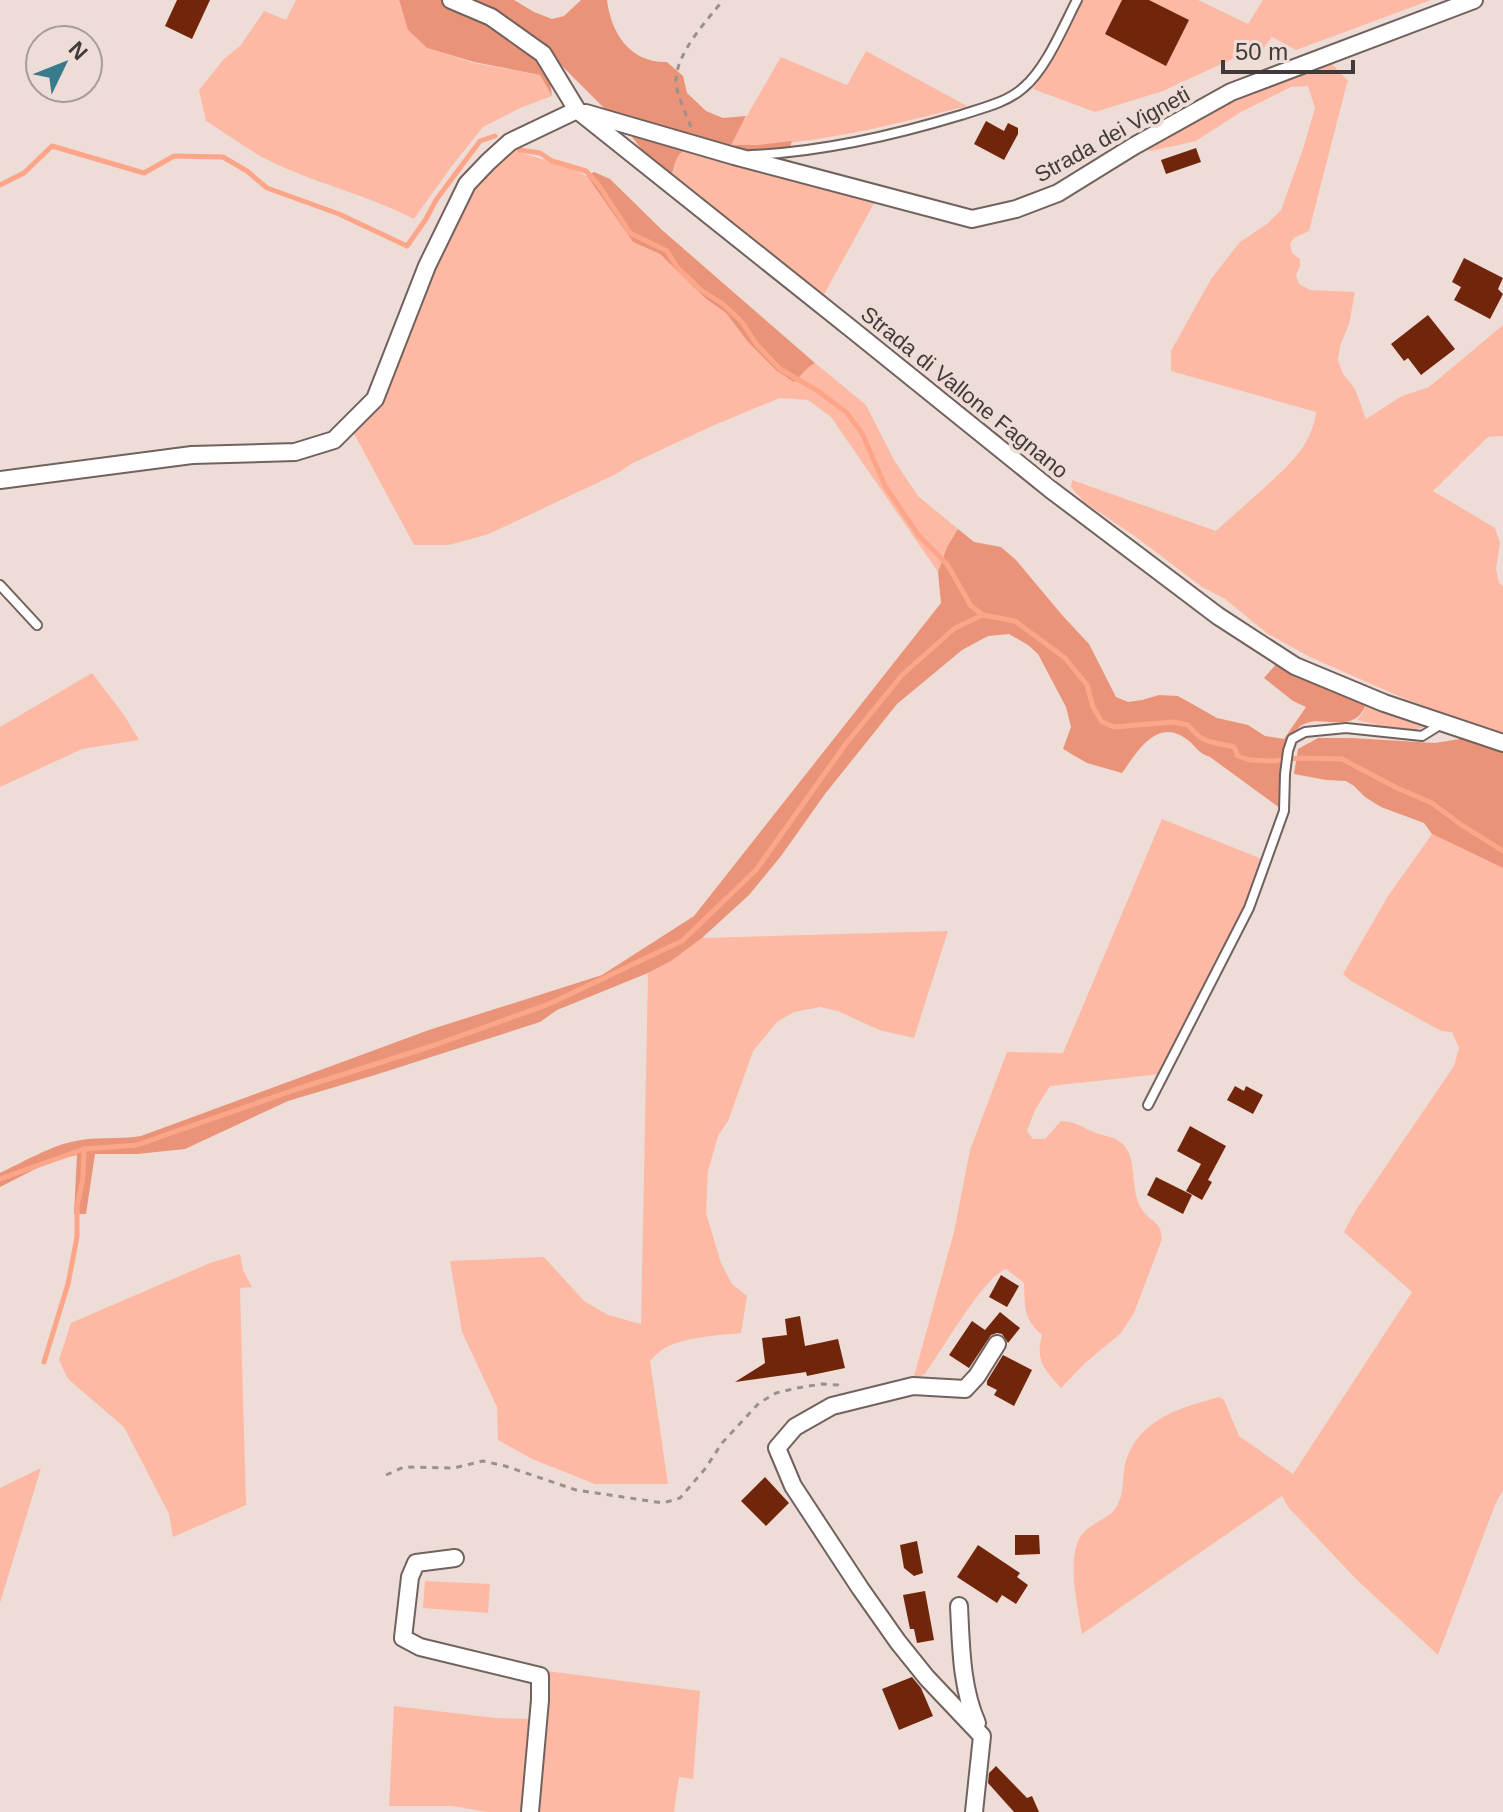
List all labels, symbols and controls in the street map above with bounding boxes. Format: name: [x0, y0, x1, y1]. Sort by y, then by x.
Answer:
north arrow: [24, 24, 104, 104]
scale bar: [1223, 24, 1353, 74]
text: N: [64, 36, 93, 65]
text: 50 m: [1235, 38, 1288, 65]
street label: Strada dei Vigneti: [1030, 82, 1194, 187]
street label: Strada di Vallone Fagnano: [856, 301, 1073, 484]

